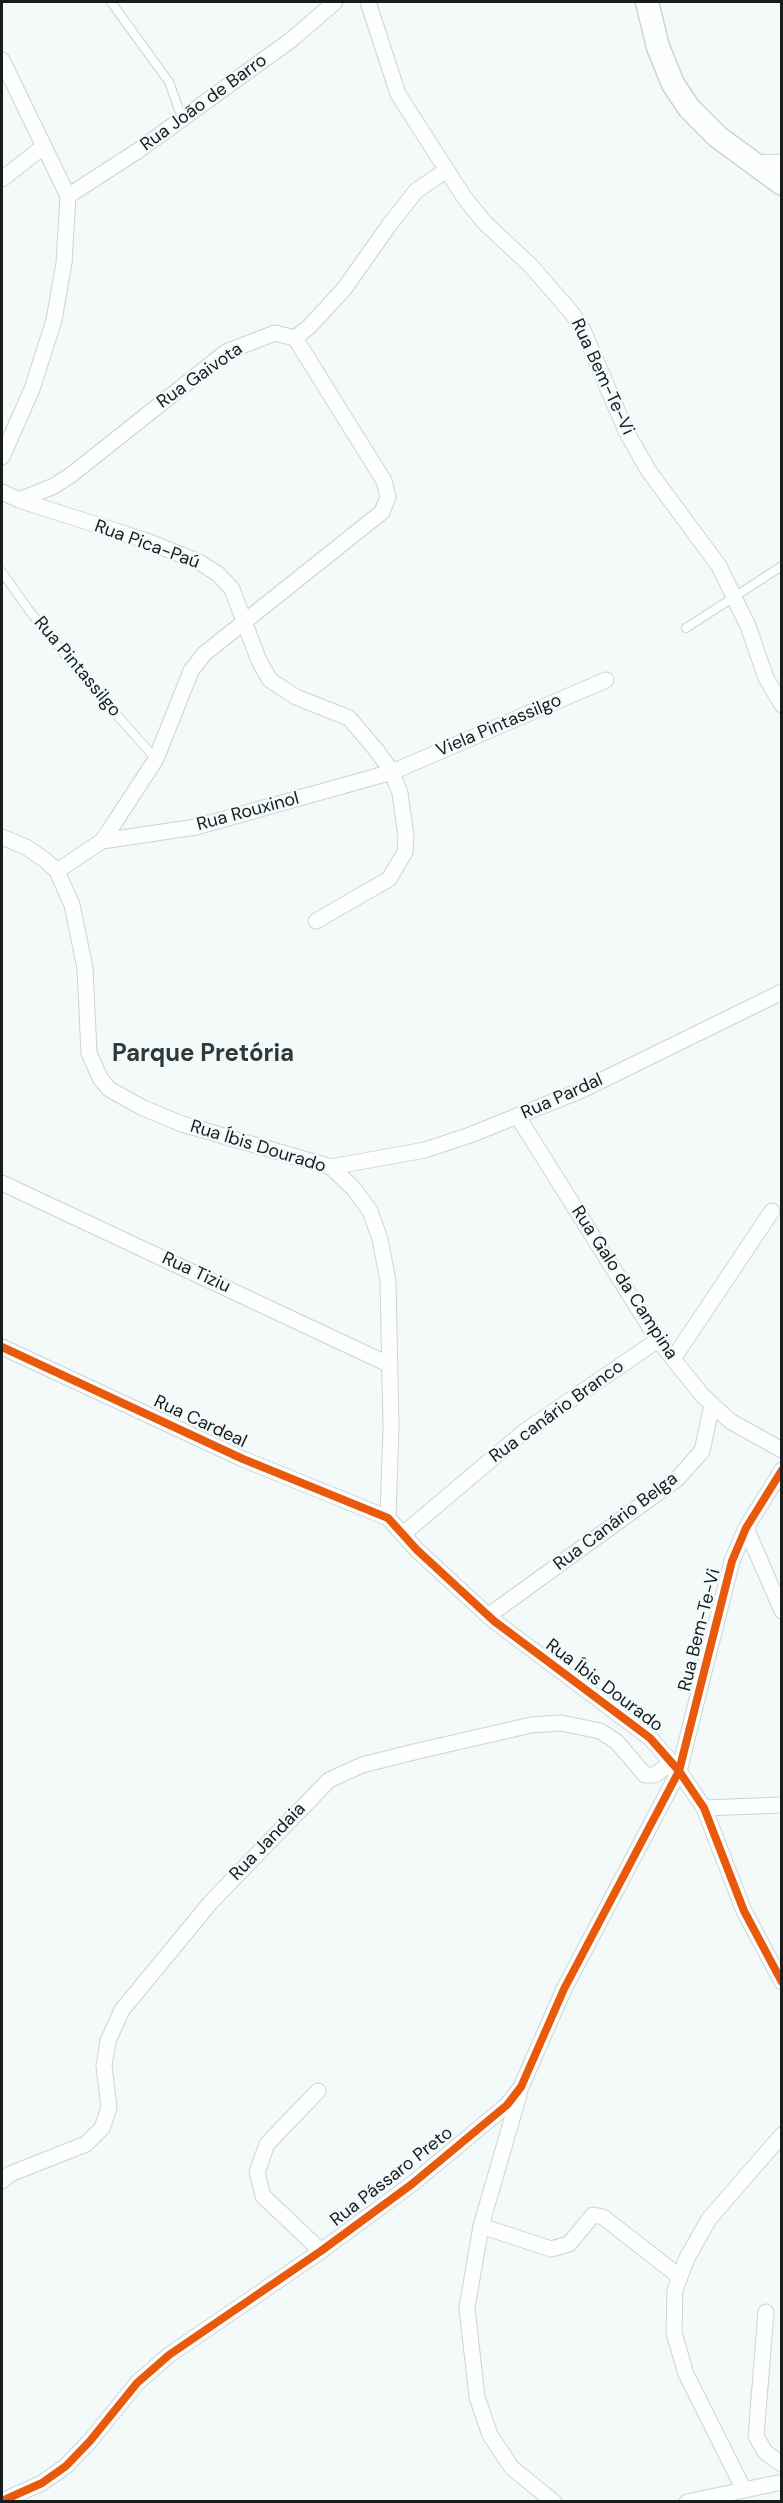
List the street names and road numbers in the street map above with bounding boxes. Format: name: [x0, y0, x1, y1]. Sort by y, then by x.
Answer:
street label: Rua João de Barro: [137, 50, 271, 156]
street label: Rua Bem-Te-Vi: [566, 316, 638, 438]
street label: Rua Gaivota: [153, 339, 247, 413]
street label: Rua Pica-Paú: [91, 516, 203, 574]
street label: Rua Pintassilgo: [29, 612, 125, 722]
street label: Viela Pintassilgo: [433, 690, 565, 762]
street label: Rua Rouxinol: [194, 788, 302, 836]
street label: Rua Pardal: [518, 1069, 606, 1125]
street label: Rua Íbis Dourado: [187, 1116, 329, 1178]
street label: Rua Galo da Campina: [566, 1202, 682, 1364]
street label: Rua Tiziu: [158, 1248, 234, 1298]
street label: Rua canário Branco: [486, 1356, 628, 1468]
street label: Rua Cardeal: [150, 1391, 250, 1453]
street label: Rua Canário Belga: [550, 1468, 682, 1576]
street label: Rua Bem-Te-Vi: [674, 1566, 726, 1694]
street label: Rua Íbis Dourado: [541, 1635, 667, 1737]
street label: Rua Jandaia: [226, 1799, 310, 1885]
street label: Rua Pássaro Preto: [327, 2123, 457, 2231]

